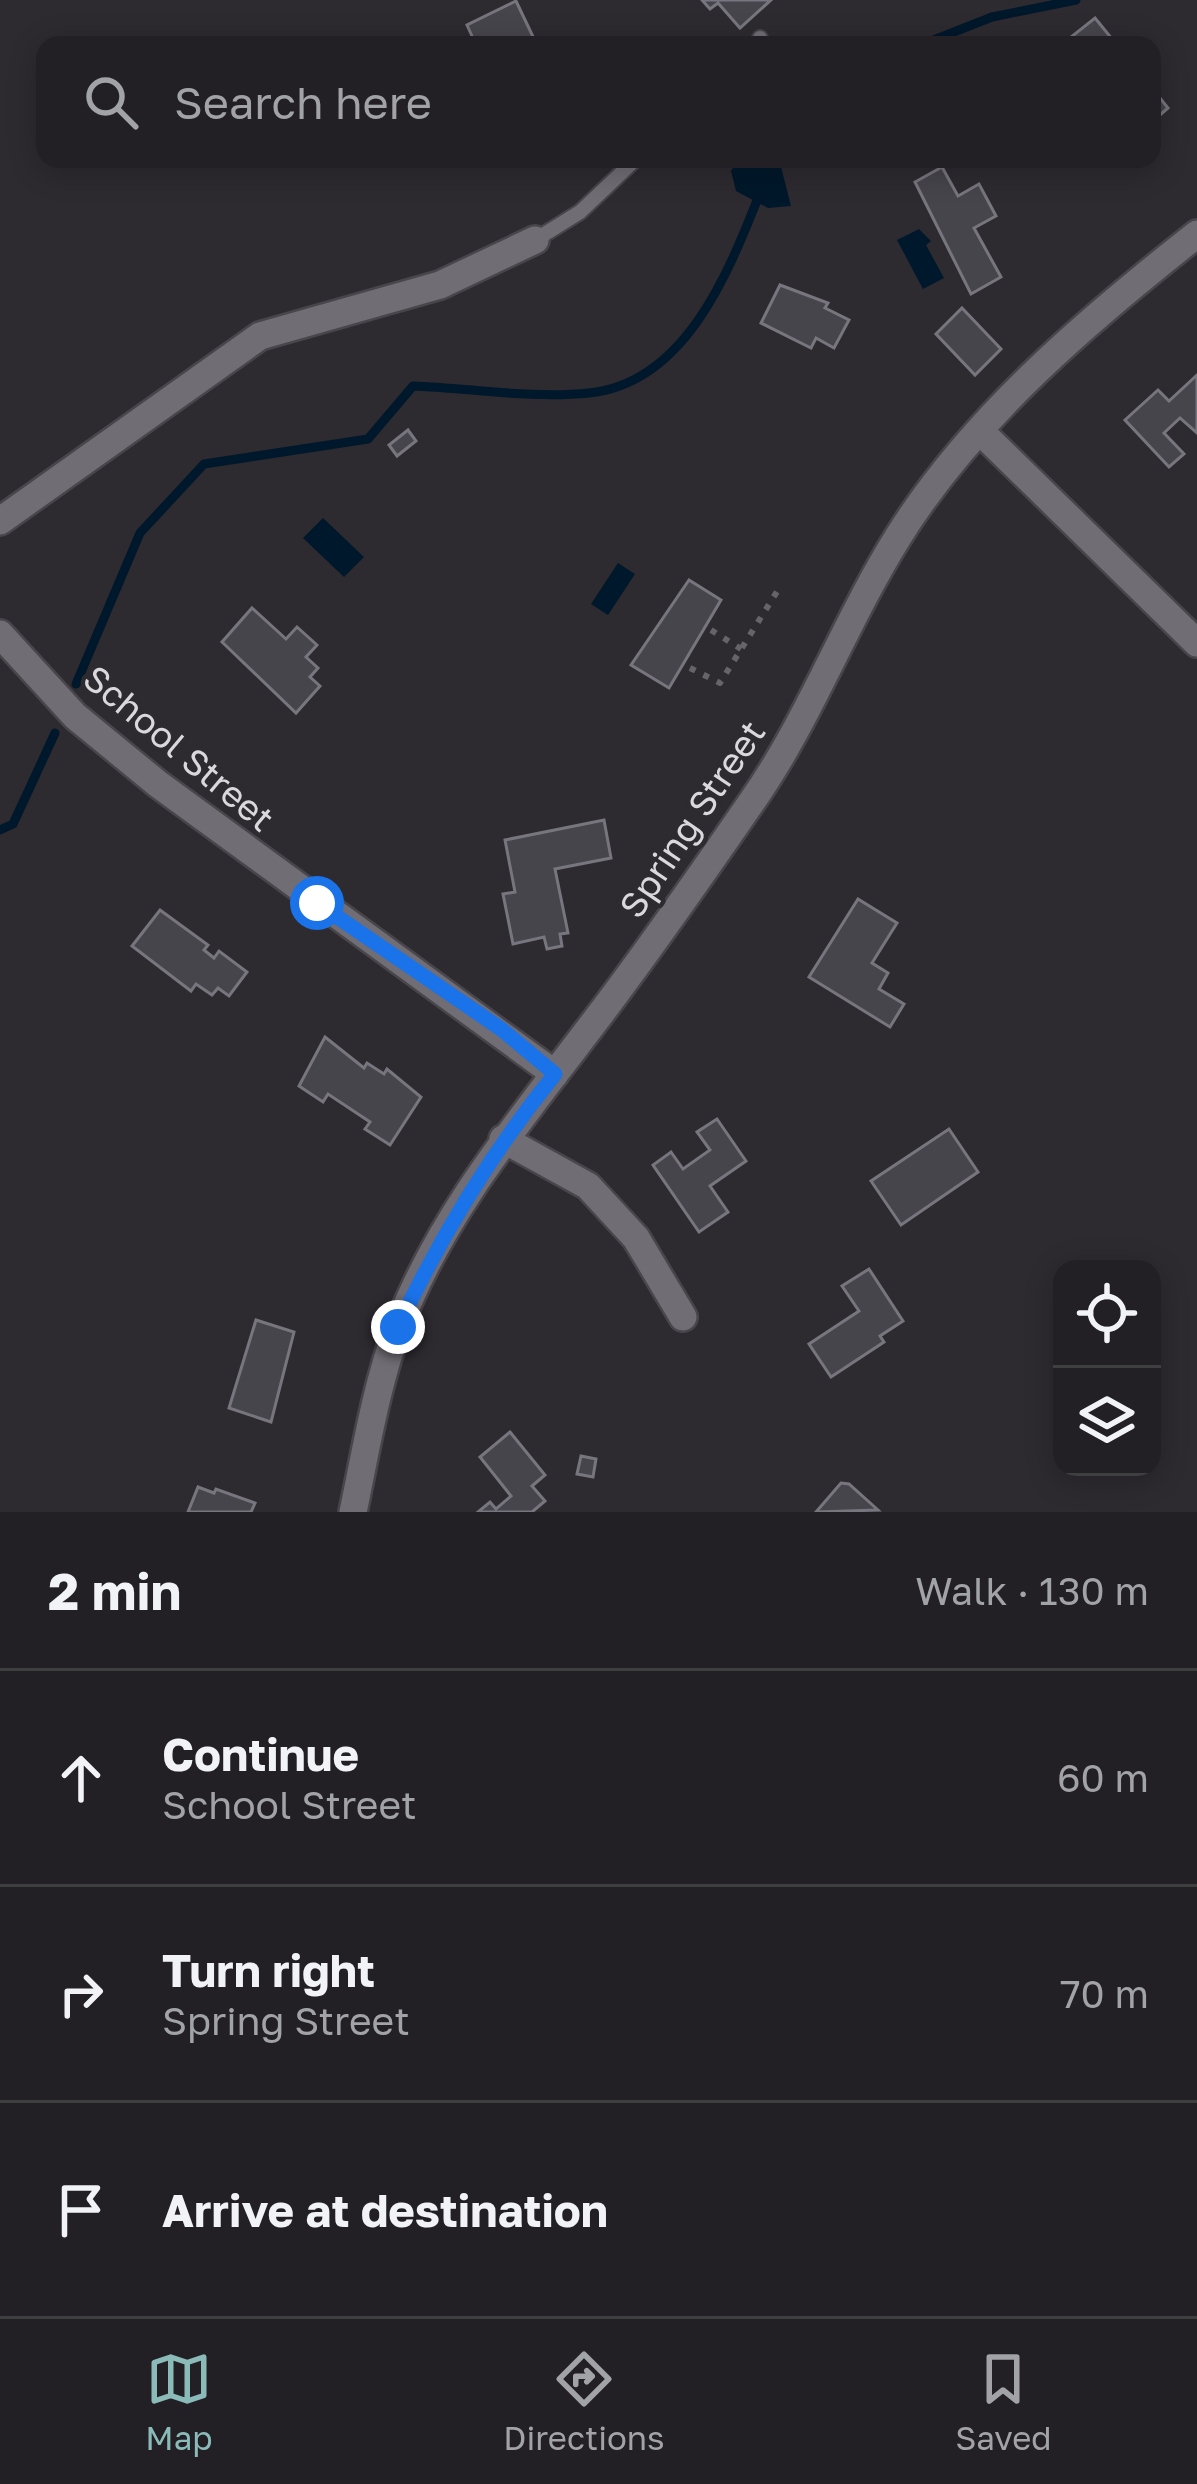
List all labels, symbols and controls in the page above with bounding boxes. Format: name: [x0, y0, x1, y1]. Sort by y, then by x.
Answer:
search box: [36, 36, 1161, 168]
icon: search: [78, 69, 144, 135]
text: Search here: [174, 75, 432, 129]
street label: School Street: [75, 656, 283, 840]
street label: Spring Street: [610, 712, 773, 926]
route start: [290, 876, 344, 930]
map controls: [1053, 1260, 1161, 1476]
button: locate: [1053, 1260, 1161, 1368]
route end: [371, 1300, 425, 1354]
button: layers: [1053, 1368, 1161, 1476]
text: 2 min: [48, 1560, 181, 1621]
text: Walk · 130 m: [915, 1567, 1149, 1614]
text: Continue: [162, 1727, 359, 1781]
icon: ahead: [48, 1745, 114, 1811]
text: 60 m: [1057, 1754, 1149, 1801]
text: School Street: [162, 1781, 417, 1828]
text: Turn right: [162, 1943, 375, 1997]
icon: right: [48, 1961, 114, 2027]
text: 70 m: [1060, 1970, 1149, 2017]
text: Spring Street: [162, 1997, 410, 2044]
icon: arrive: [48, 2177, 114, 2243]
text: Arrive at destination: [162, 2183, 608, 2237]
tab: Map: [145, 2346, 213, 2457]
tab: Directions: [503, 2346, 665, 2457]
tab: Saved: [955, 2346, 1052, 2457]

